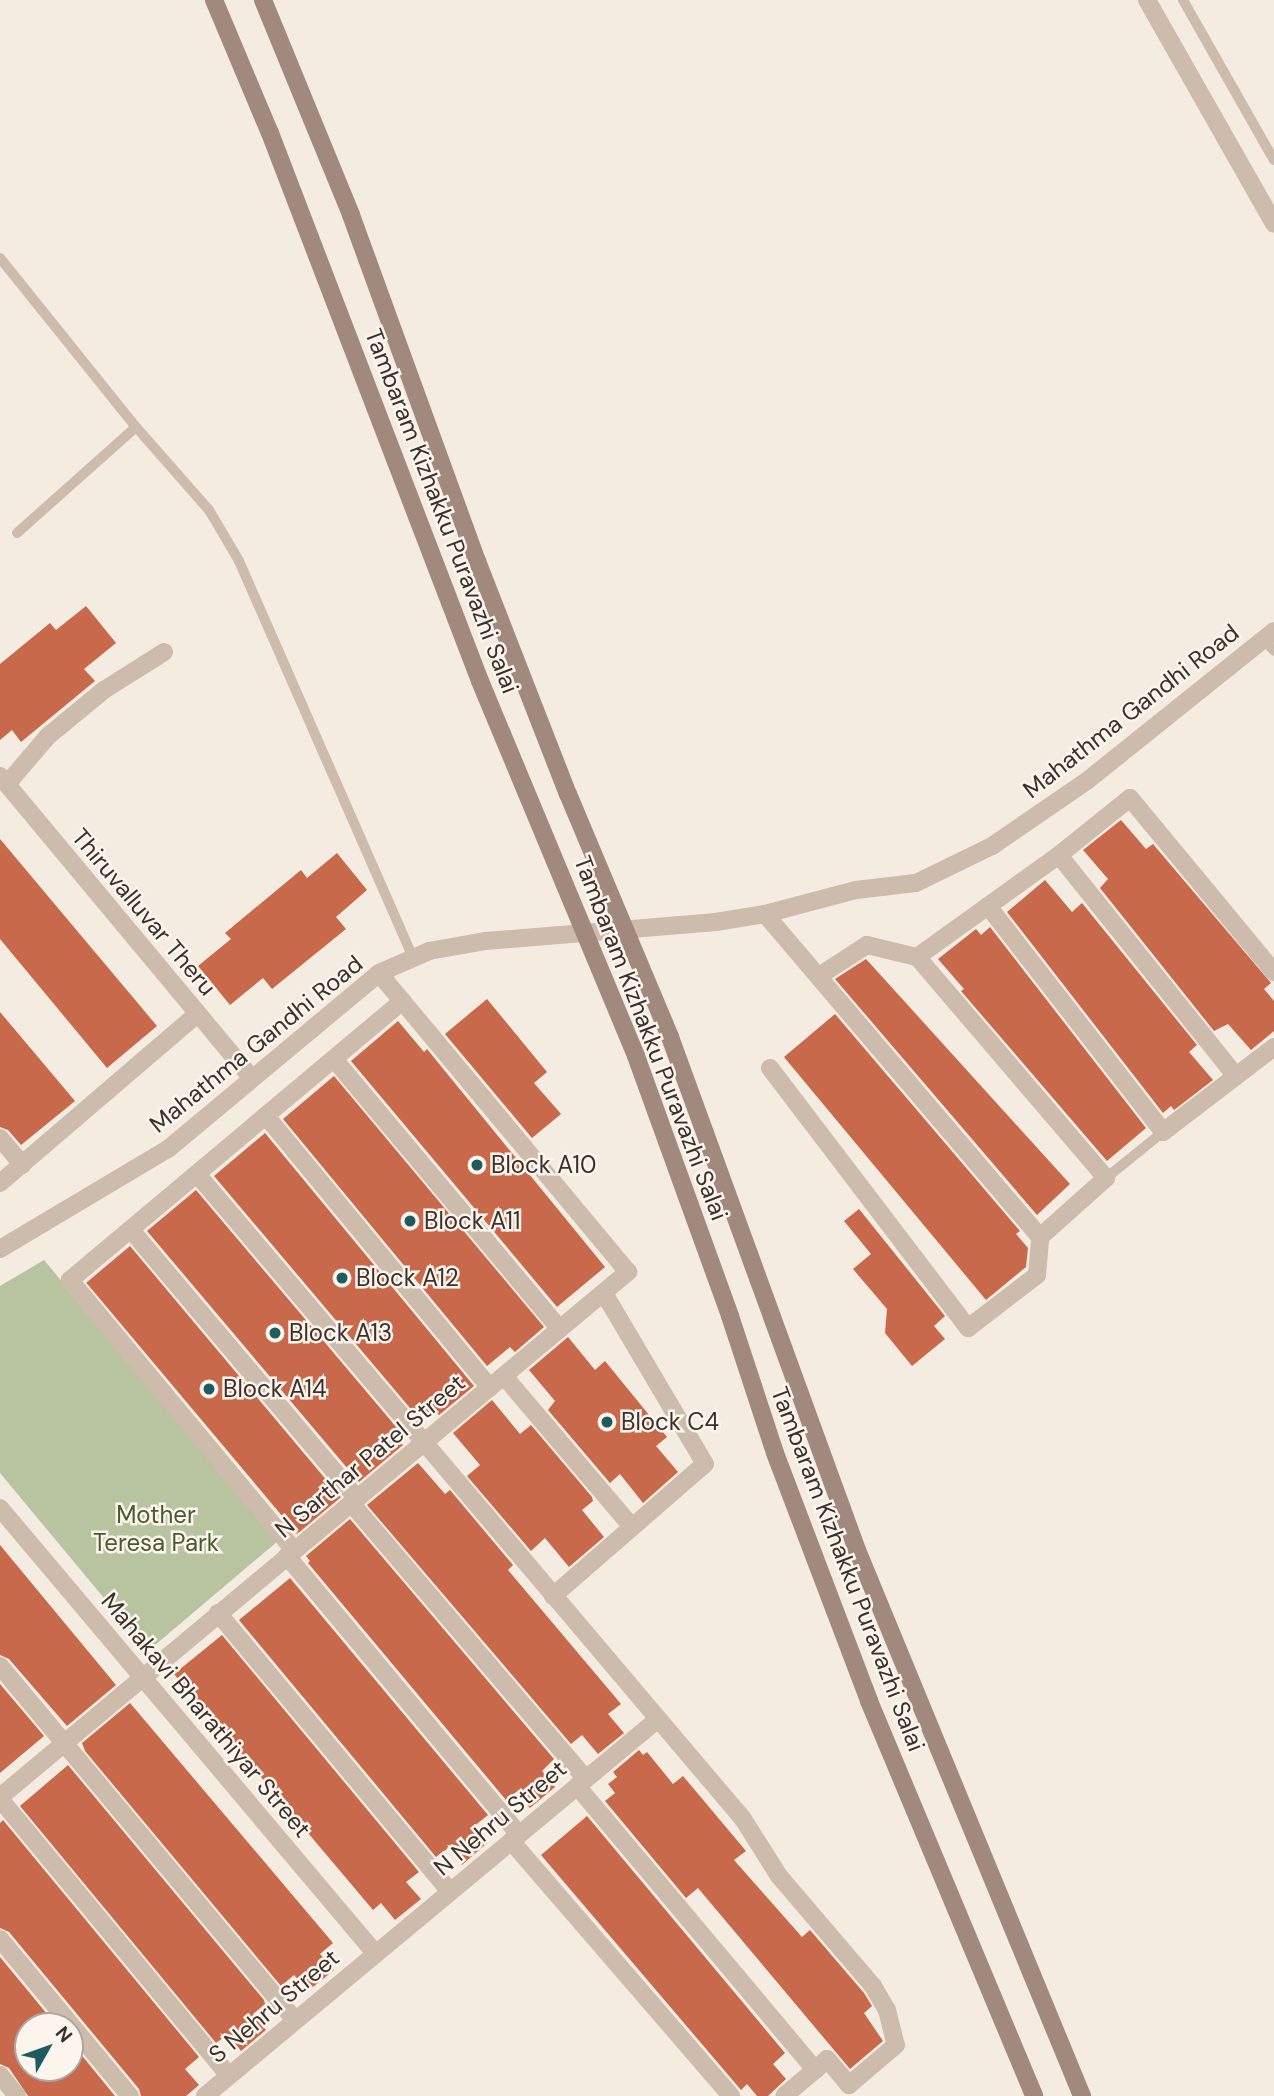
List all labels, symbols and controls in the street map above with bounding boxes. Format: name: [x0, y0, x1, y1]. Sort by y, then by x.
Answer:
street label: Tambaram Kizhakku Puravazhi Salai: [359, 325, 525, 697]
street label: Mahathma Gandhi Road: [1017, 618, 1245, 804]
street label: Thiruvalluvar Theru: [66, 823, 222, 1001]
street label: Tambaram Kizhakku Puravazhi Salai: [568, 852, 734, 1224]
street label: Mahathma Gandhi Road: [144, 949, 368, 1139]
place label: Block A10: [491, 1151, 596, 1179]
marker: Block A10: [469, 1157, 485, 1173]
place label: Block A11: [424, 1207, 520, 1235]
marker: Block A11: [402, 1213, 418, 1229]
place label: Block A12: [356, 1264, 459, 1292]
marker: Block A12: [334, 1270, 350, 1286]
place label: Block A13: [289, 1319, 392, 1347]
marker: Block A13: [267, 1325, 283, 1341]
street label: N Sarthar Patel Street: [269, 1368, 471, 1544]
place label: Block A14: [223, 1375, 327, 1403]
marker: Block A14: [201, 1381, 217, 1397]
street label: Tambaram Kizhakku Puravazhi Salai: [765, 1383, 931, 1755]
place label: Block C4: [621, 1408, 719, 1436]
marker: Block C4: [599, 1414, 615, 1430]
park label: Mother Teresa Park: [93, 1501, 219, 1557]
street label: Mahakavi Bharathiyar Street: [95, 1587, 317, 1843]
street label: N Nehru Street: [428, 1754, 572, 1882]
street label: S Nehru Street: [203, 1943, 345, 2069]
north arrow: [14, 2012, 84, 2082]
text: N: [50, 2021, 78, 2048]

